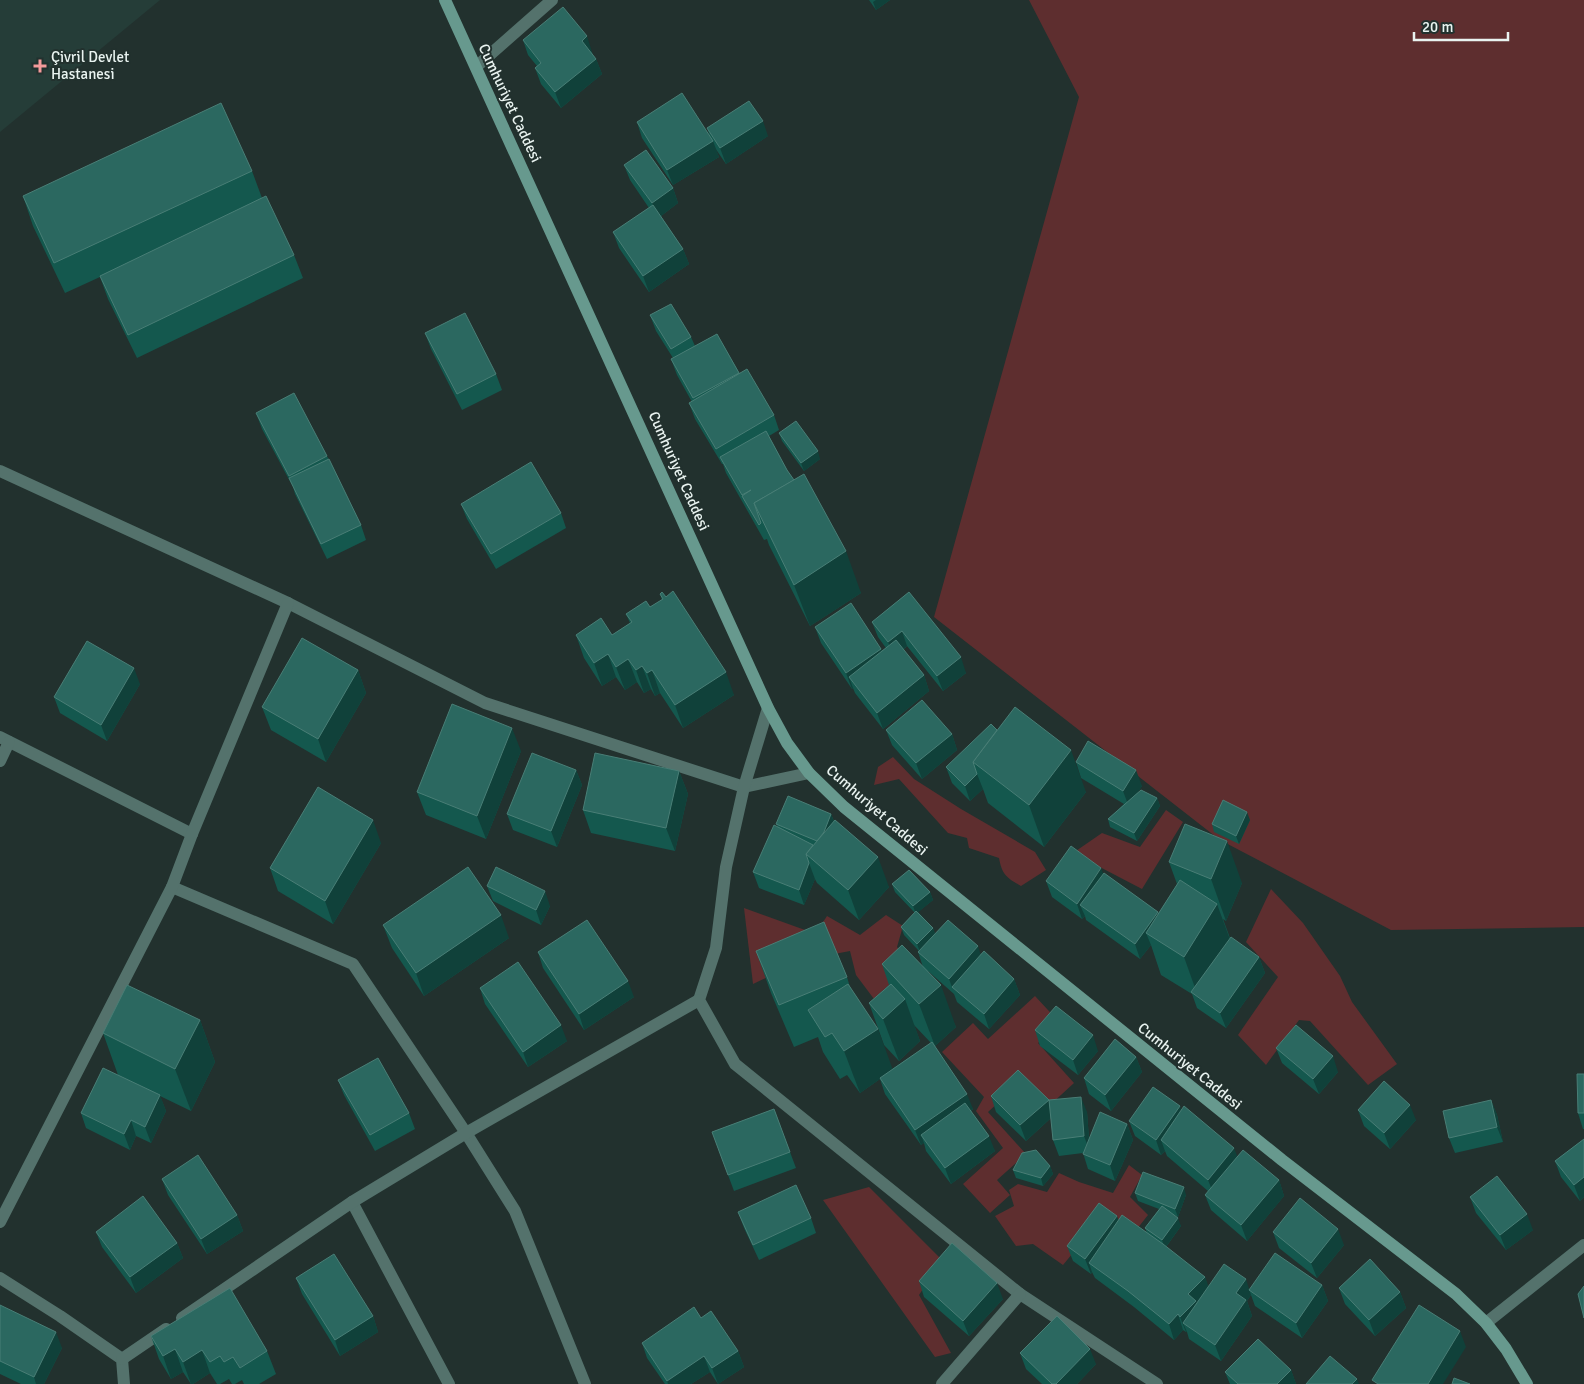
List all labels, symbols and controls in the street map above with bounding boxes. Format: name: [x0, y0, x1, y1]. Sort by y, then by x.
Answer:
scale bar: [1414, 10, 1508, 42]
text: 20 m: [1422, 18, 1453, 36]
street label: Cumhuriyet Caddesi: [475, 41, 545, 165]
place label: Çivril Devlet Hastanesi: [51, 48, 129, 83]
marker: Çivril Devlet Hastanesi: [33, 59, 47, 73]
street label: Cumhuriyet Caddesi: [645, 409, 713, 533]
street label: Cumhuriyet Caddesi: [823, 761, 931, 859]
street label: Cumhuriyet Caddesi: [1134, 1019, 1246, 1113]

